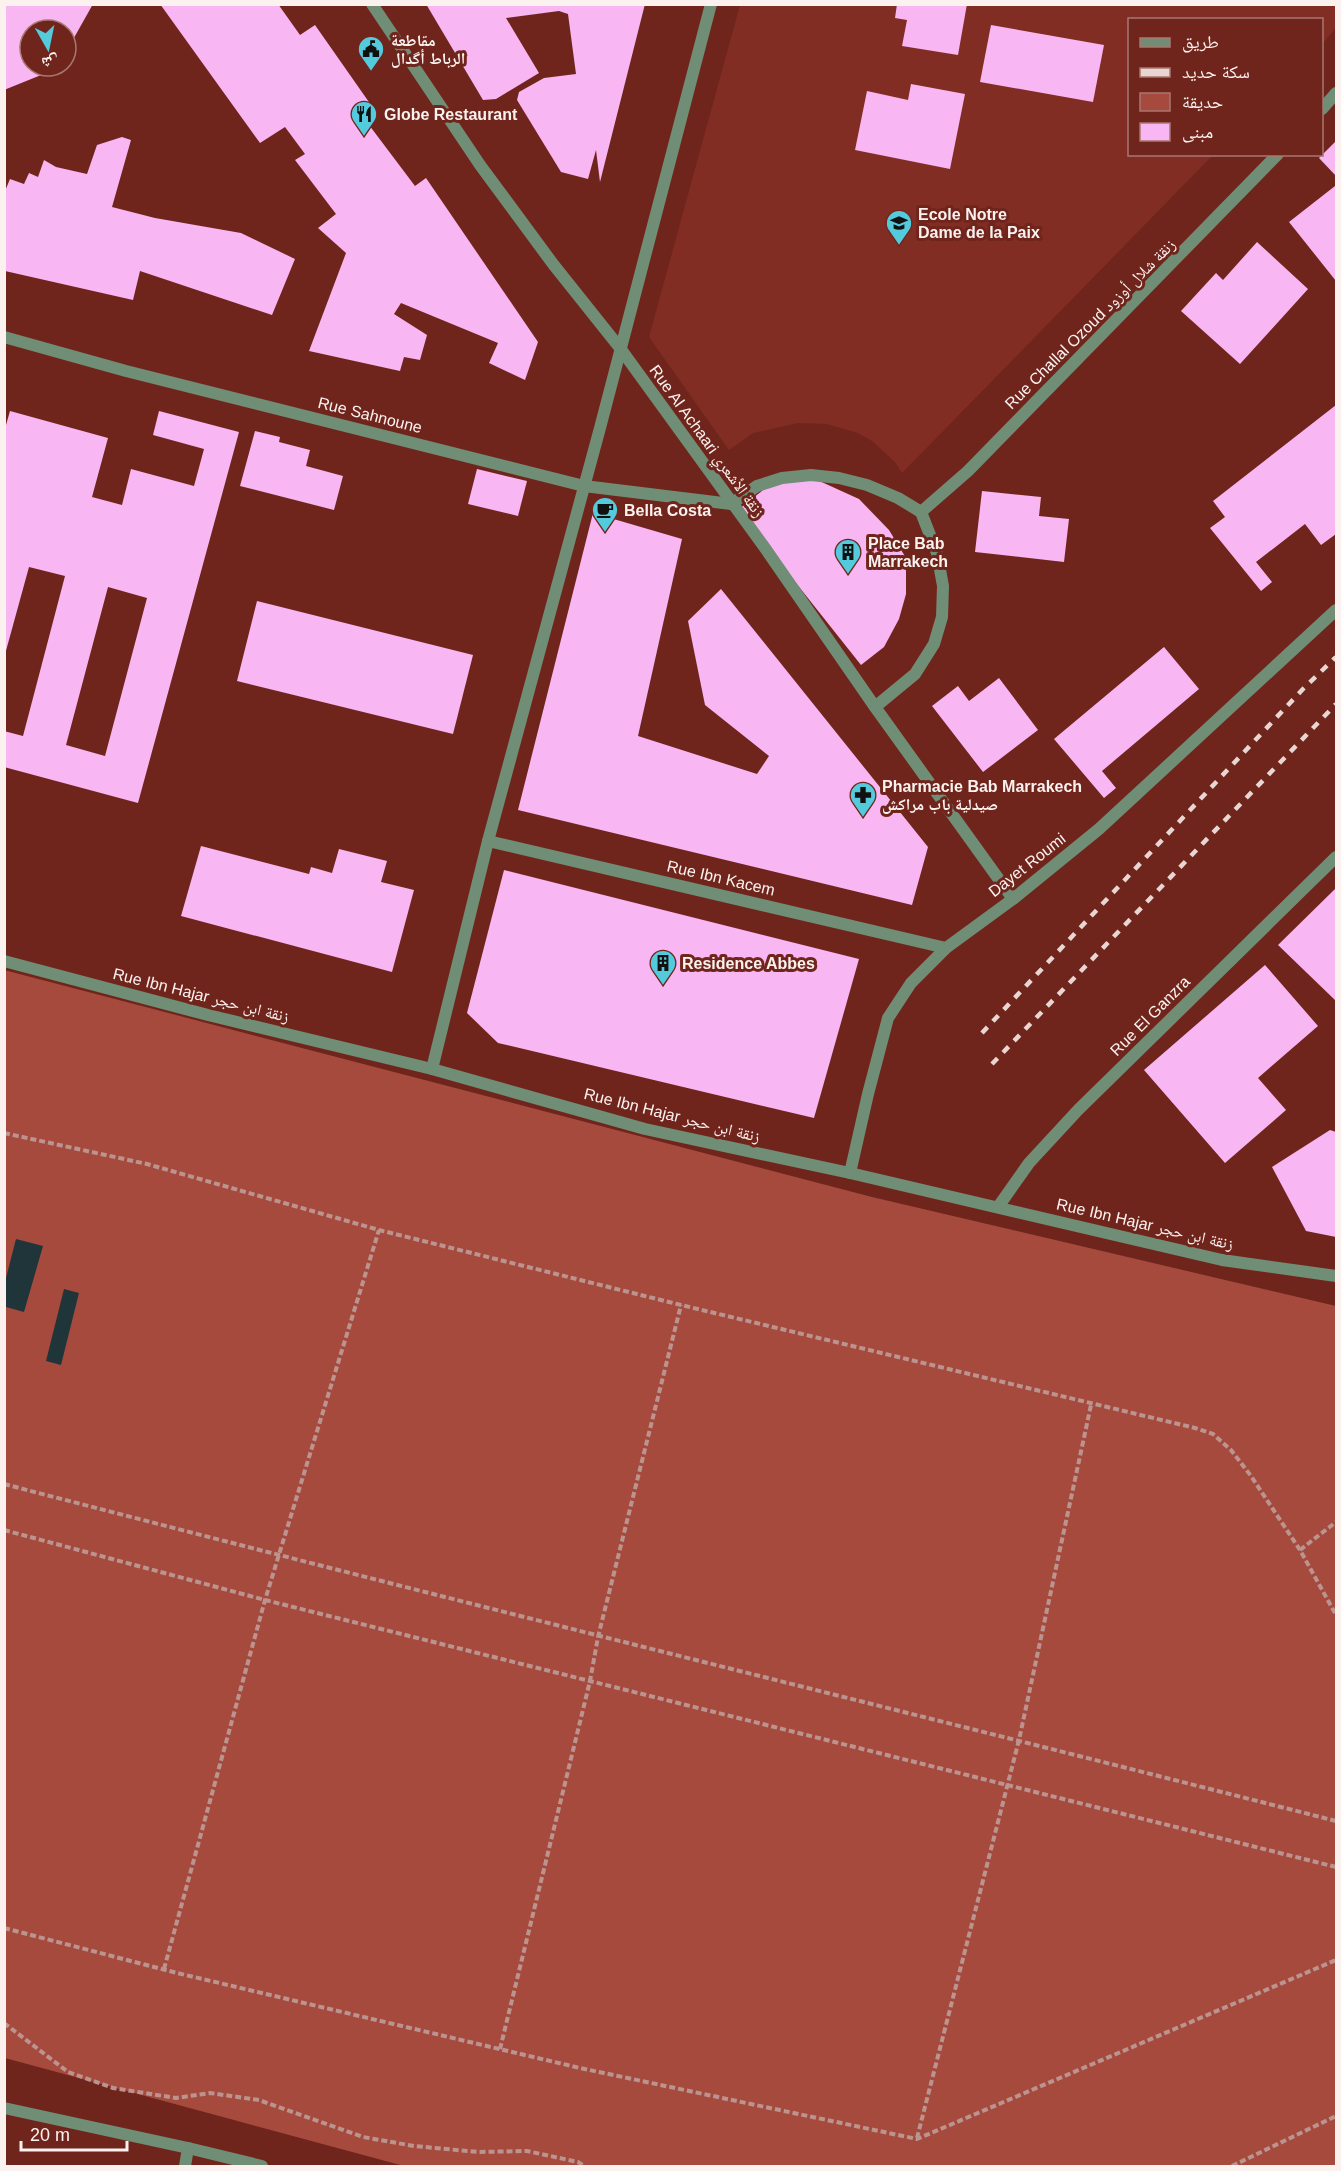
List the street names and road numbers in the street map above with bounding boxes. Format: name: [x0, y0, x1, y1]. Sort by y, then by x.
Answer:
street label: Rue Challal Ozoud زنقة شلال أوزود: [1001, 235, 1180, 414]
street label: Rue Al Achaari زنقة الأشعري: [643, 362, 768, 523]
street label: Rue Sahnoune: [316, 394, 424, 436]
street label: Dayet Roumi: [985, 830, 1069, 900]
street label: Rue Ibn Kacem: [665, 857, 777, 899]
street label: Rue Ibn Hajar زنقة ابن حجر: [111, 965, 291, 1027]
street label: Rue El Ganzra: [1107, 973, 1193, 1059]
street label: Rue Ibn Hajar زنقة ابن حجر: [582, 1085, 762, 1147]
street label: Rue Ibn Hajar زنقة ابن حجر: [1054, 1195, 1235, 1255]

